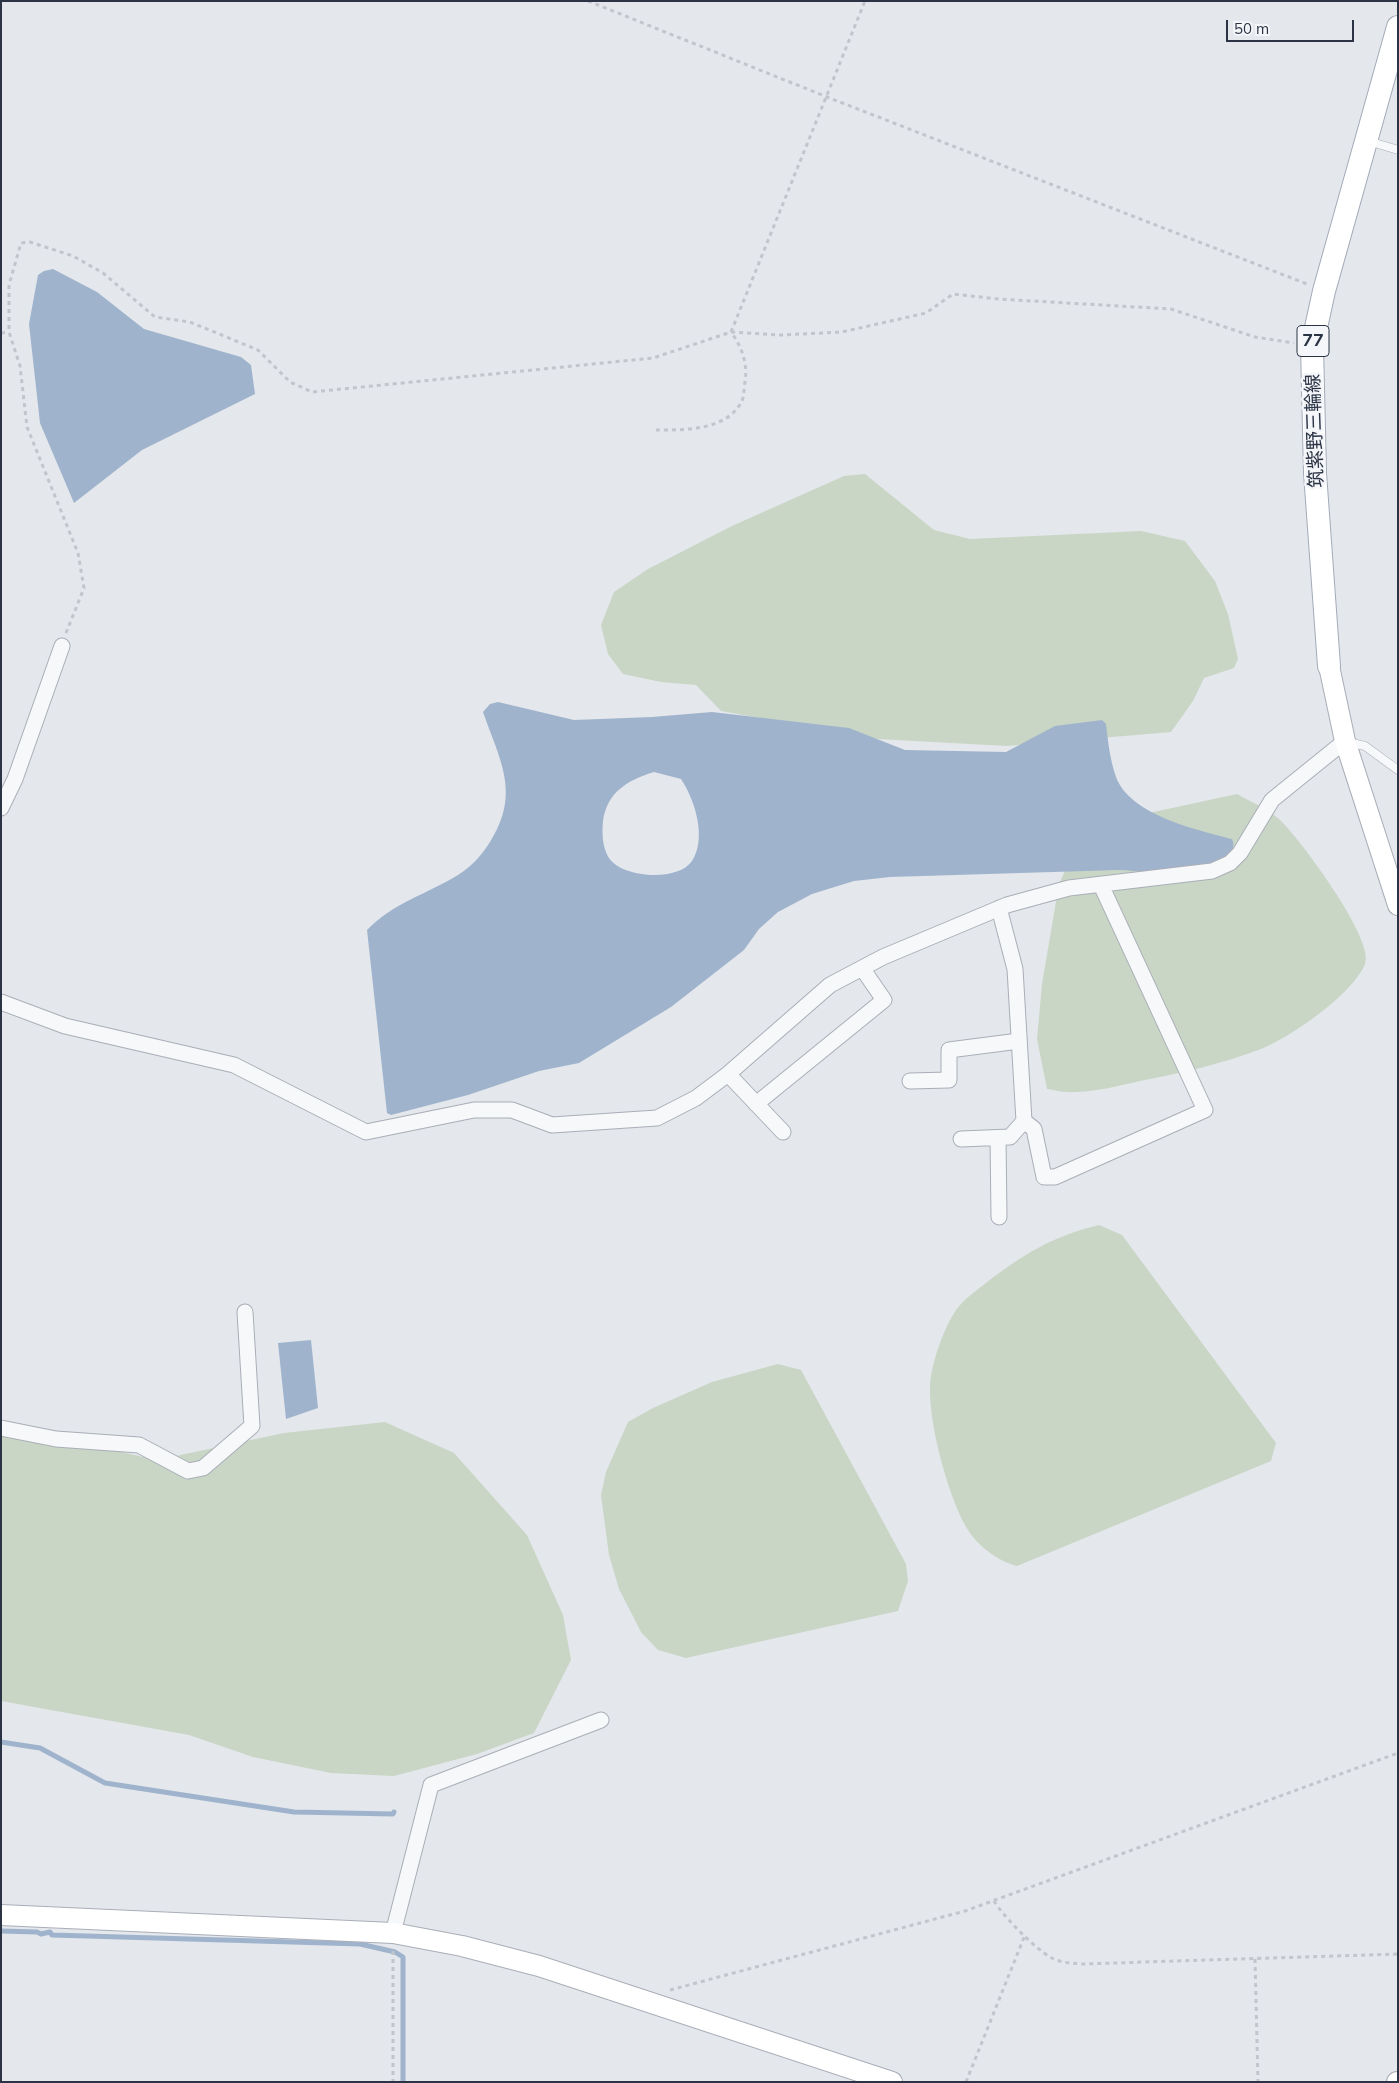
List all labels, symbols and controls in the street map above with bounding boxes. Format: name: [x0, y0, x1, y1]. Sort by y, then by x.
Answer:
scale bar: [1229, 10, 1356, 42]
text: 50 m: [1234, 19, 1269, 38]
road number: 77: [1297, 326, 1329, 356]
street label: 筑紫野三輪線: [1302, 374, 1328, 488]

